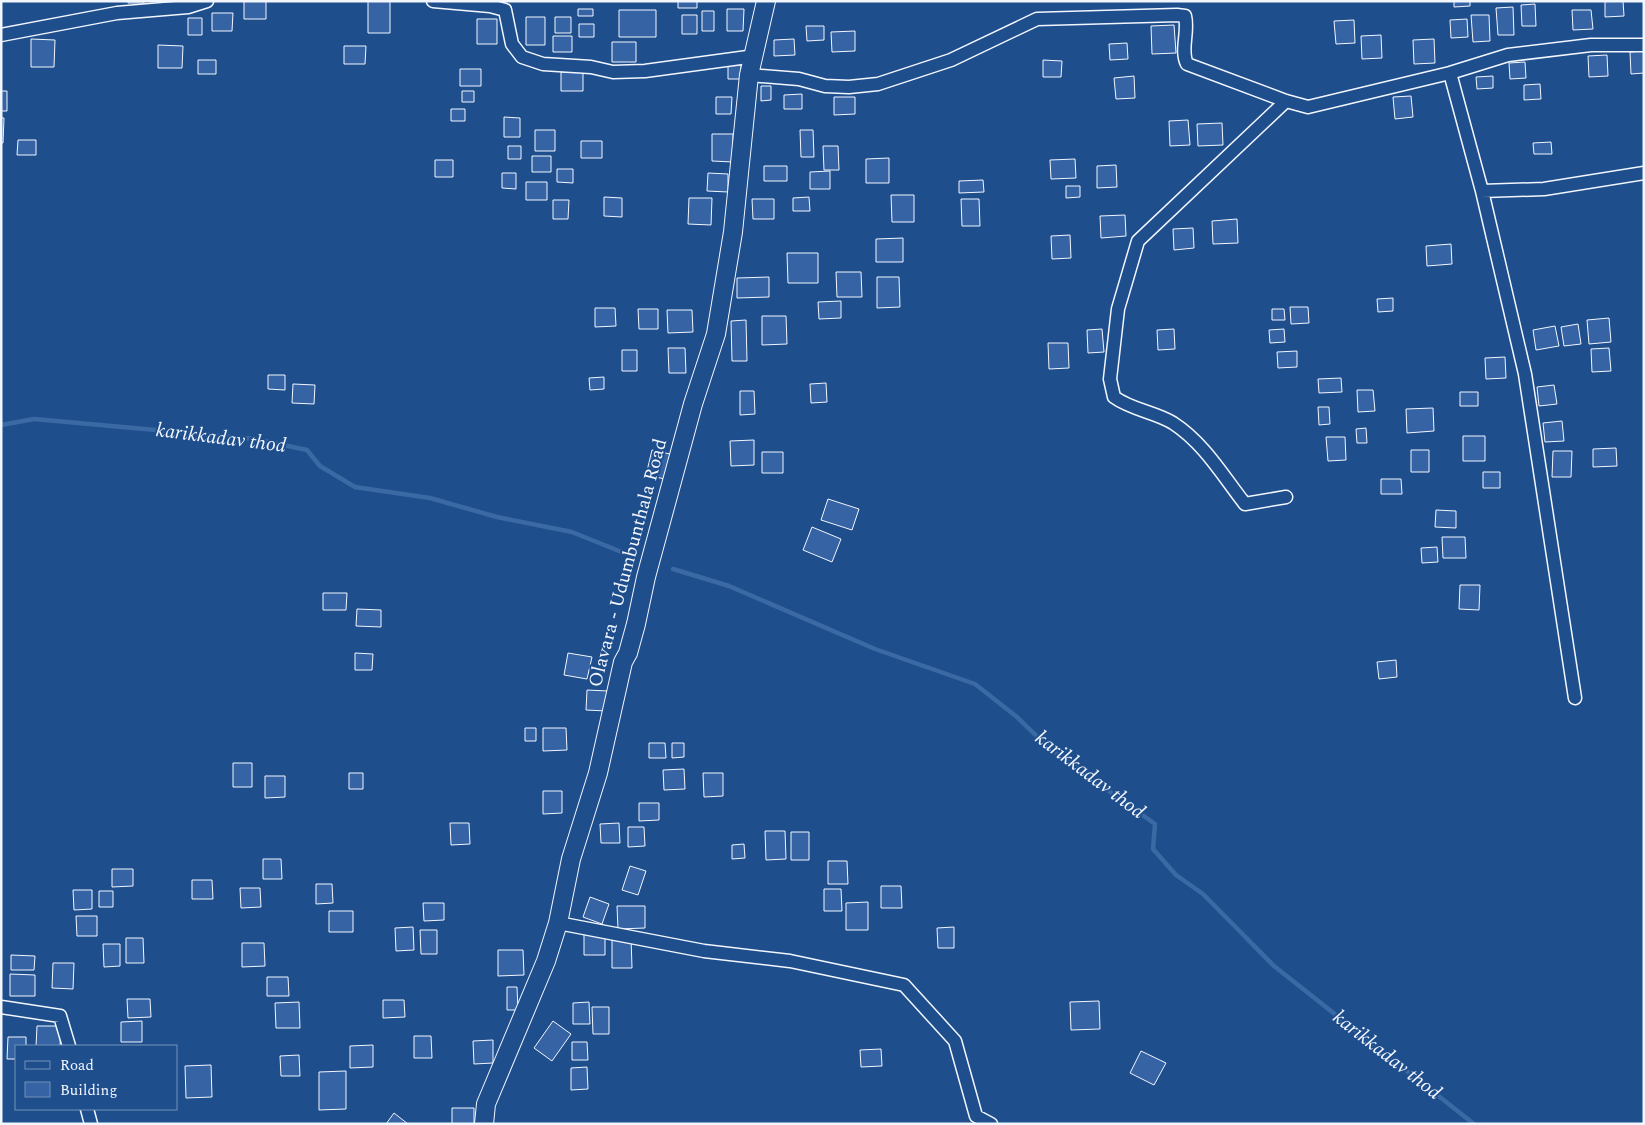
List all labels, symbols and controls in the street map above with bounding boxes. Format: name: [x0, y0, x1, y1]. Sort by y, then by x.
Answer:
water label: karikkadav thod: [154, 415, 288, 461]
street label: Olavara - Udumbunthala Road: [581, 435, 675, 691]
water label: karikkadav thod: [1029, 724, 1151, 826]
water label: karikkadav thod: [1326, 1003, 1448, 1107]
legend: [15, 1045, 178, 1110]
text: Road: [60, 1054, 94, 1077]
text: Building: [60, 1079, 117, 1102]

